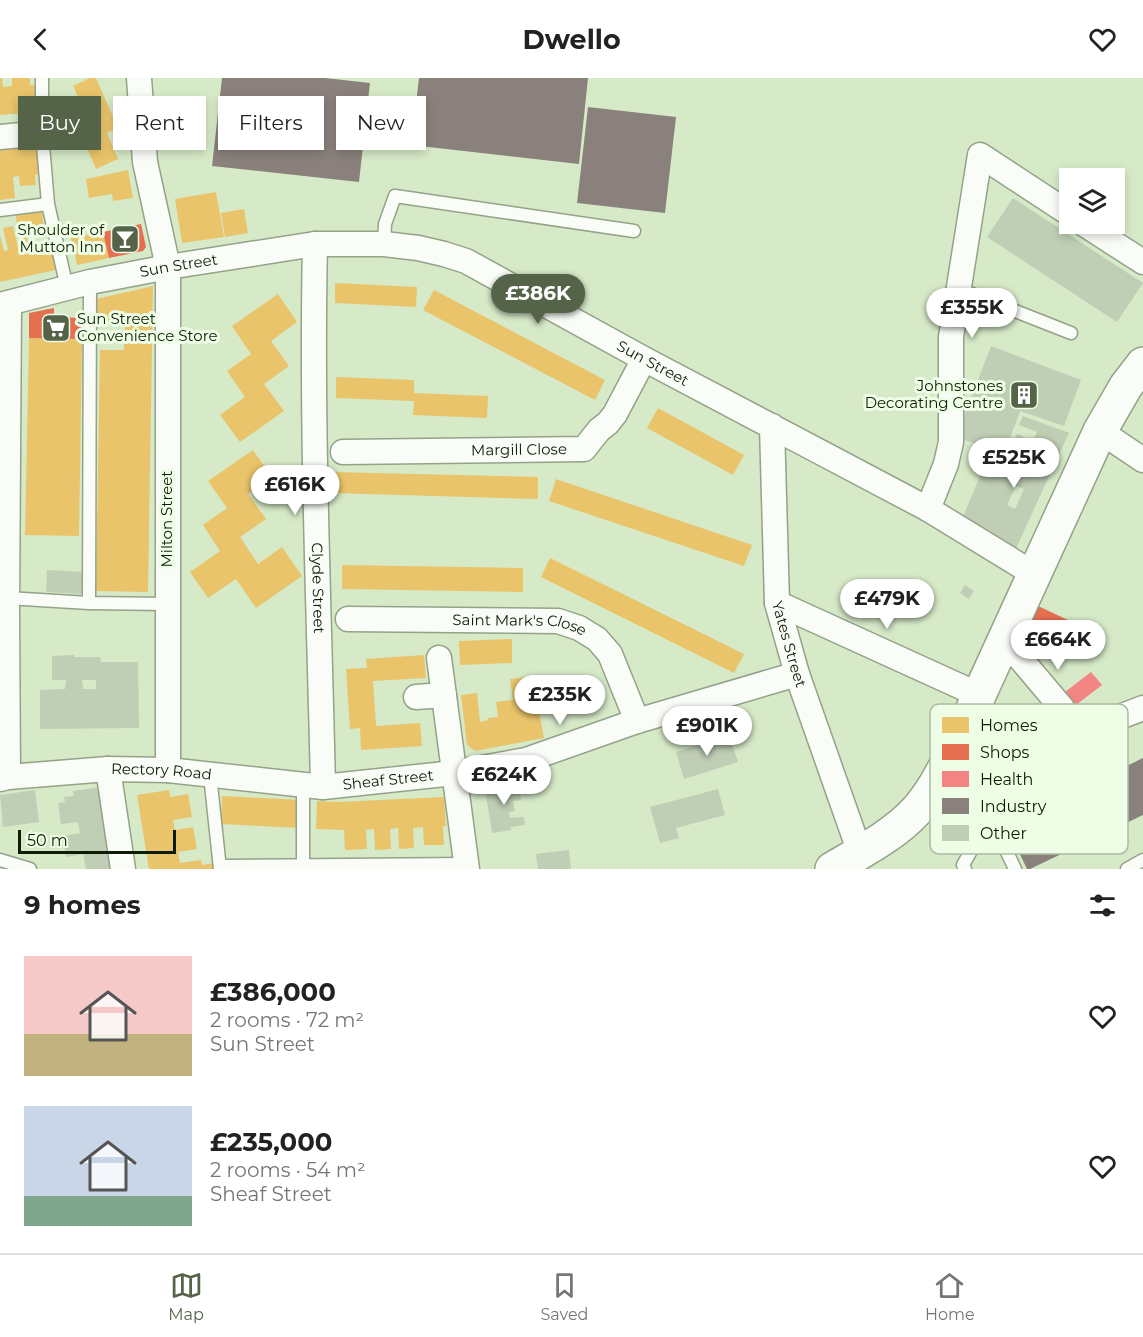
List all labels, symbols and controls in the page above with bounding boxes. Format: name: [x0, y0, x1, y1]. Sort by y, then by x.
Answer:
icon: back: [24, 23, 57, 56]
text: Dwello: [522, 23, 621, 56]
icon: heart: [1086, 23, 1119, 56]
chip: Buy: [18, 96, 101, 150]
chip: Rent: [113, 96, 206, 150]
chip: Filters: [218, 96, 324, 150]
chip: New: [336, 96, 426, 150]
map controls: [1059, 168, 1125, 234]
button: layers: [1059, 168, 1125, 234]
place label: Shoulder of Mutton Inn: [17, 220, 105, 256]
bar icon: Shoulder of Mutton Inn: [109, 223, 141, 255]
street label: Sun Street: [138, 249, 219, 281]
pin: £386K: [496, 274, 580, 325]
text: £386K: [505, 281, 571, 305]
pin: £355K: [930, 288, 1014, 339]
text: £355K: [940, 295, 1004, 319]
place label: Sun Street Convenience Store: [77, 309, 218, 345]
supermarket icon: Sun Street Convenience Store: [40, 312, 72, 344]
street label: Sun Street: [614, 336, 692, 390]
place label: Johnstones Decorating Centre: [865, 376, 1003, 412]
building icon: Johnstones Decorating Centre: [1008, 379, 1040, 411]
pin: £525K: [972, 438, 1056, 489]
street label: Margill Close: [471, 439, 567, 459]
text: £525K: [982, 445, 1046, 469]
pin: £616K: [253, 465, 337, 516]
street label: Milton Street: [157, 471, 176, 567]
text: £616K: [265, 472, 325, 496]
street label: Clyde Street: [308, 542, 329, 634]
pin: £479K: [845, 579, 929, 630]
text: £479K: [854, 586, 920, 610]
street label: Yates Street: [768, 599, 811, 690]
street label: Saint Mark's Close: [452, 610, 591, 640]
pin: £664K: [1016, 620, 1100, 671]
text: £664K: [1025, 627, 1091, 651]
pin: £235K: [518, 675, 602, 726]
text: £235K: [528, 682, 592, 706]
legend: [930, 704, 1128, 854]
pin: £901K: [665, 706, 749, 757]
text: £901K: [676, 713, 738, 737]
text: Homes: [980, 716, 1038, 735]
text: Shops: [980, 743, 1030, 762]
pin: £624K: [462, 755, 546, 806]
street label: Rectory Road: [111, 759, 213, 784]
text: £624K: [471, 762, 537, 786]
street label: Sheaf Street: [342, 765, 435, 794]
text: Health: [980, 770, 1033, 789]
text: Industry: [980, 797, 1047, 816]
text: Other: [980, 824, 1027, 843]
scale bar: [18, 827, 176, 854]
text: 50 m: [27, 831, 68, 850]
text: 9 homes: [24, 889, 141, 921]
icon: filters: [1086, 889, 1119, 922]
text: £386,000: [210, 976, 336, 1008]
icon: home: [72, 980, 144, 1052]
icon: heart: [1086, 1000, 1119, 1033]
text: 2 rooms · 72 m²: [210, 1008, 364, 1032]
text: Sun Street: [210, 1032, 315, 1056]
text: £235,000: [210, 1126, 332, 1158]
icon: home: [72, 1130, 144, 1202]
icon: heart: [1086, 1150, 1119, 1183]
text: 2 rooms · 54 m²: [210, 1158, 366, 1182]
text: Sheaf Street: [210, 1182, 332, 1206]
tab: Map: [168, 1269, 204, 1324]
tab: Saved: [540, 1269, 588, 1324]
tab: Home: [925, 1269, 975, 1324]

